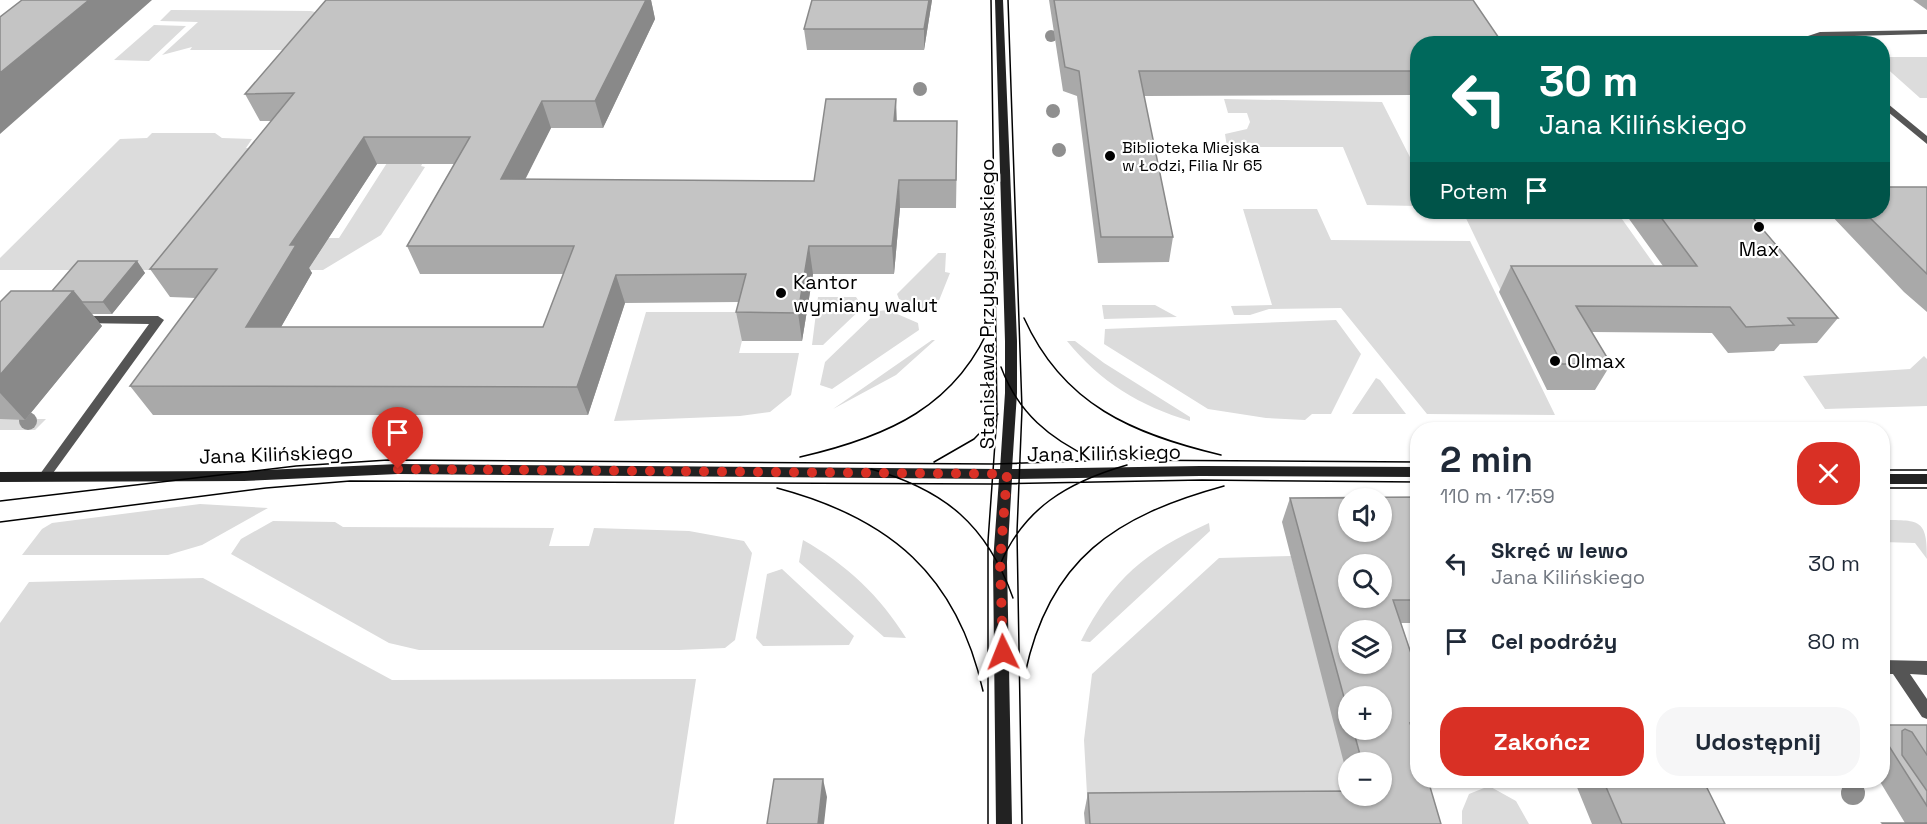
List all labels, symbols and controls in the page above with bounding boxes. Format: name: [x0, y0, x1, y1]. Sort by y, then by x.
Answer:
text: 30 m: [1539, 55, 1638, 108]
icon: left: [1440, 60, 1518, 138]
text: Jana Kilińskiego: [1539, 107, 1747, 142]
place label: Biblioteka Miejska w Łodzi, Filia Nr 65: [1122, 137, 1262, 176]
marker: Biblioteka Miejska w Łodzi, Filia Nr 65: [1103, 149, 1117, 163]
street label: Stanisława Przybyszewskiego: [974, 159, 1000, 449]
icon: arrive: [1520, 174, 1553, 207]
text: Potem: [1440, 177, 1508, 205]
marker: Max: [1752, 220, 1766, 234]
place label: Max: [1739, 236, 1779, 262]
place label: Kantor wymiany walut: [793, 269, 938, 318]
marker: Kantor wymiany walut: [774, 286, 788, 300]
place label: Olmax: [1567, 348, 1626, 374]
marker: Olmax: [1548, 354, 1562, 368]
pin: [372, 407, 423, 469]
icon: arrive: [381, 416, 414, 449]
text: 2 min: [1440, 437, 1533, 483]
street label: Jana Kilińskiego: [199, 438, 353, 470]
street label: Jana Kilińskiego: [1027, 439, 1181, 467]
button: close: [1797, 442, 1860, 505]
text: 110 m · 17:59: [1440, 483, 1555, 509]
map controls: [1338, 488, 1392, 806]
button: sound: [1338, 488, 1392, 542]
text: Skręć w lewo: [1491, 536, 1628, 564]
icon: left: [1440, 547, 1473, 580]
text: 30 m: [1808, 549, 1860, 577]
button: search: [1338, 554, 1392, 608]
text: Jana Kilińskiego: [1491, 564, 1645, 590]
position arrow: [971, 620, 1035, 684]
button: layers: [1338, 620, 1392, 674]
icon: arrive: [1440, 625, 1473, 658]
text: Cel podróży: [1491, 627, 1617, 655]
text: 80 m: [1808, 627, 1860, 655]
button: +: [1338, 686, 1392, 740]
button: Zakończ: [1440, 707, 1644, 776]
button: Udostępnij: [1656, 707, 1860, 776]
button: −: [1338, 752, 1392, 806]

